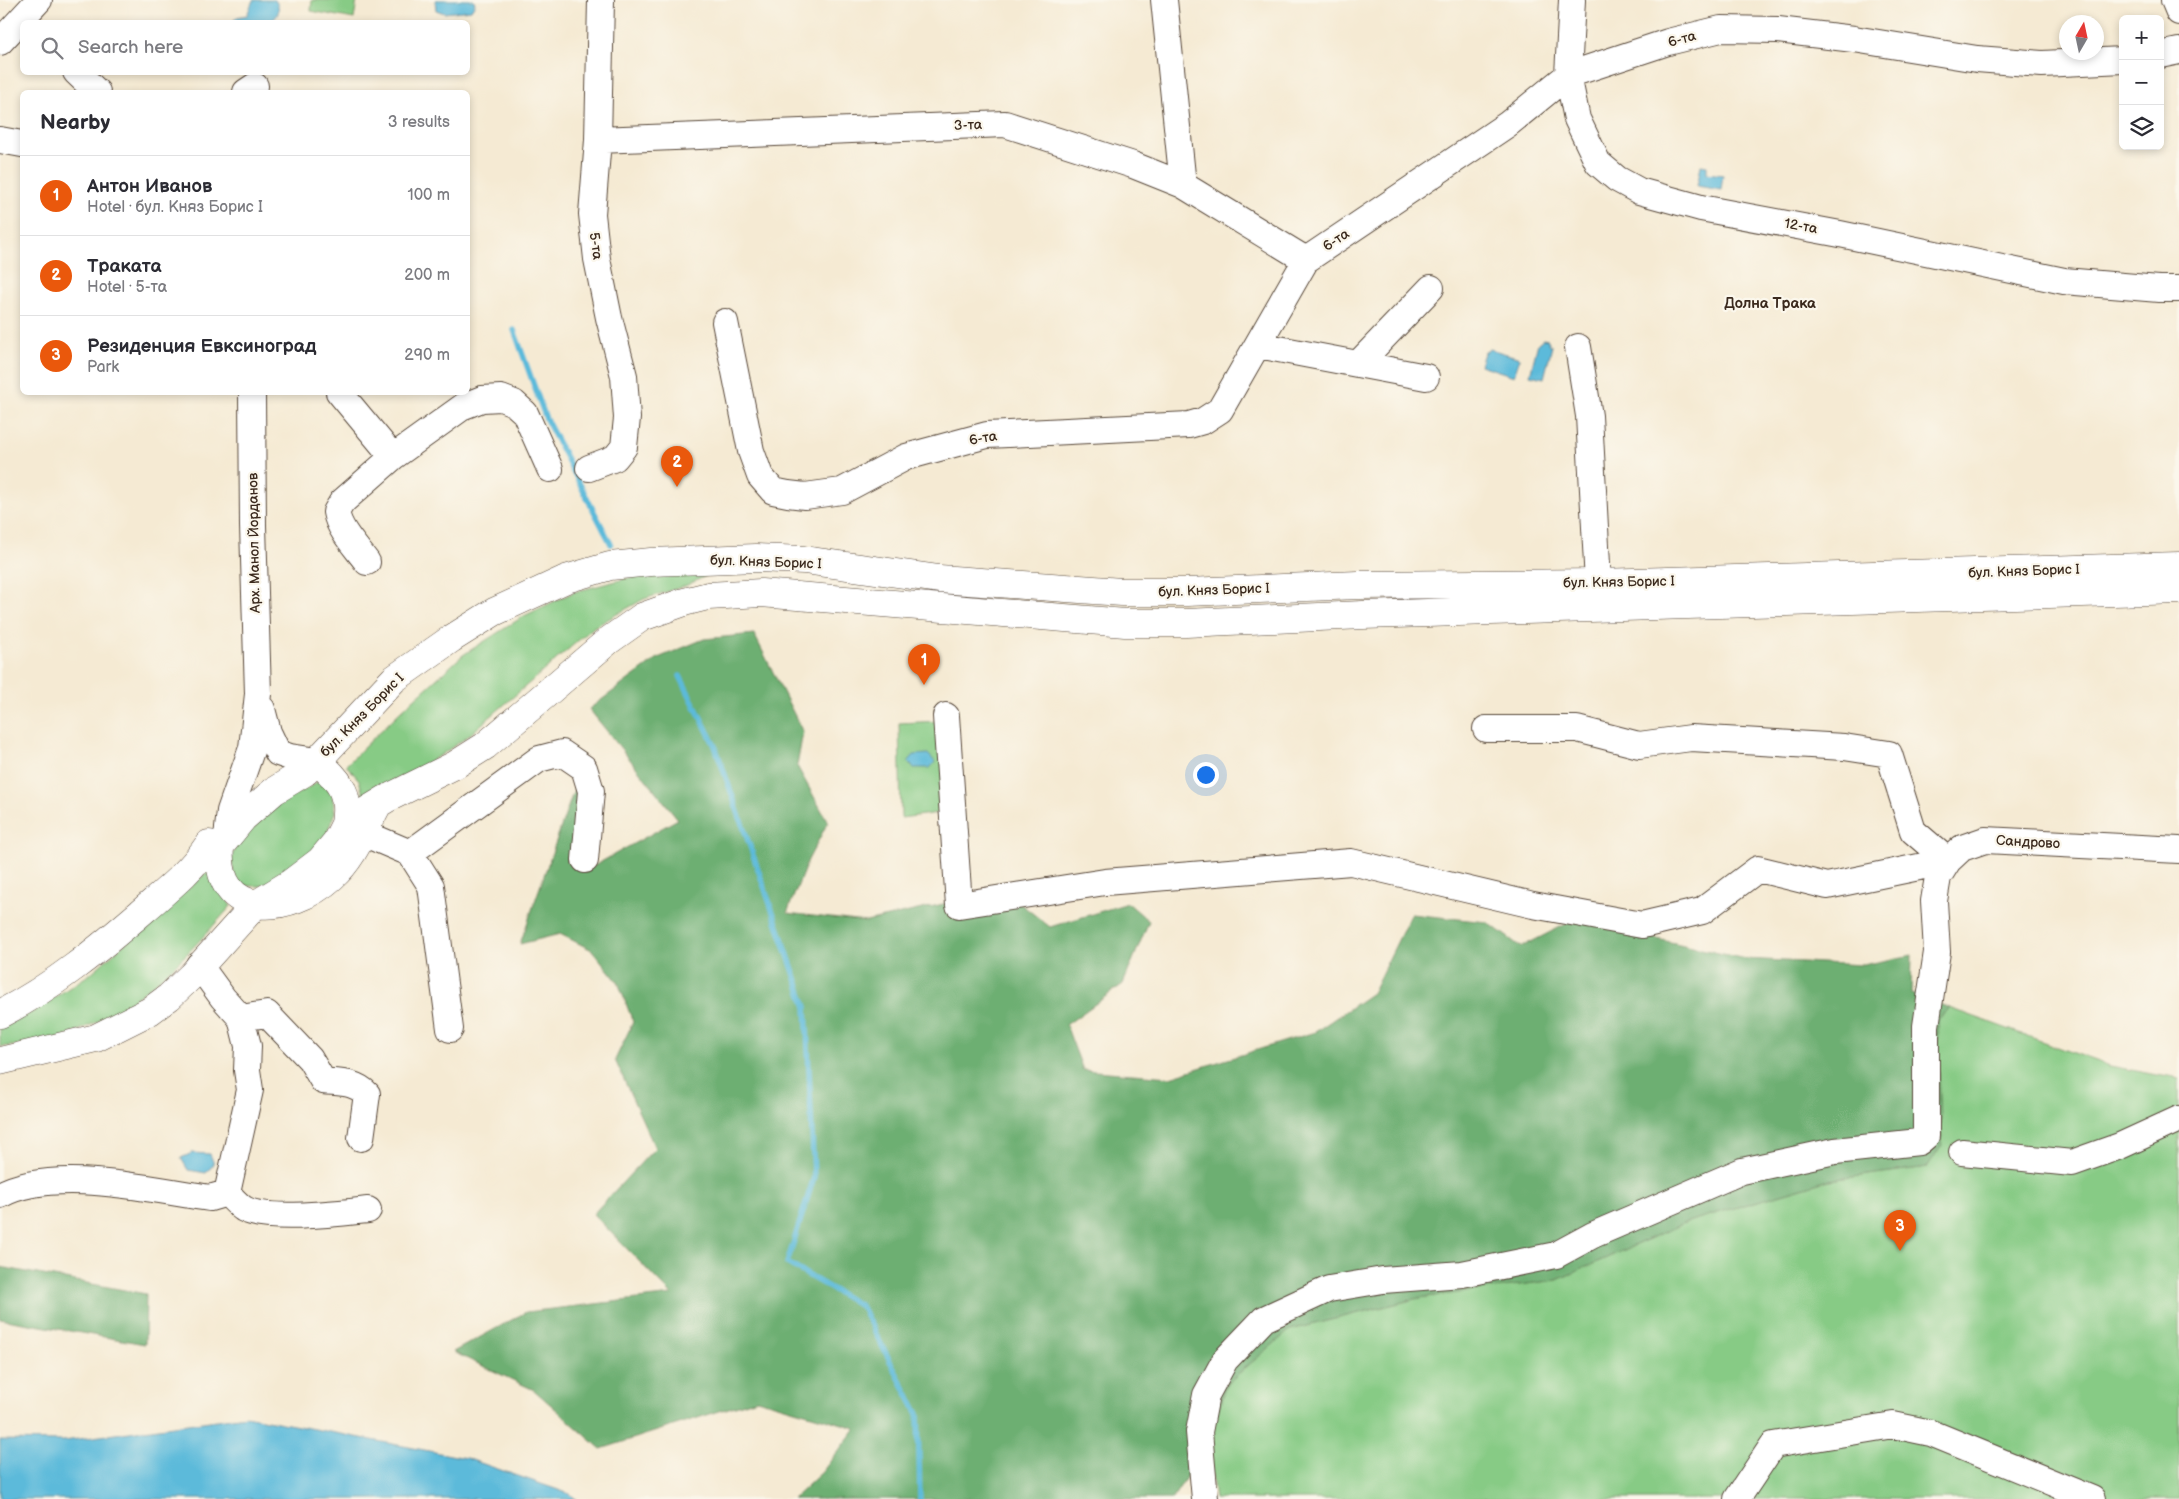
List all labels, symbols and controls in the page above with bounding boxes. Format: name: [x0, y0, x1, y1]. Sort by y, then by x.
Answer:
north arrow: [2059, 15, 2104, 60]
map controls: [2119, 15, 2164, 150]
button: +: [2119, 15, 2164, 60]
search box: [20, 20, 470, 75]
street label: 6-та: [1666, 27, 1699, 51]
icon: search: [38, 34, 66, 62]
text: Search here: [78, 36, 183, 59]
button: −: [2119, 60, 2164, 105]
button: layers: [2119, 105, 2164, 150]
text: Nearby: [40, 110, 110, 135]
text: 3 results: [388, 113, 450, 132]
street label: 3-та: [954, 116, 983, 134]
text: Антон Иванов: [87, 175, 212, 198]
text: 1: [53, 186, 59, 205]
text: 100 m: [407, 186, 450, 205]
text: Hotel · бул. Княз Борис I: [87, 198, 263, 217]
street label: 12-та: [1783, 215, 1820, 237]
street label: 6-та: [1320, 225, 1353, 255]
street label: 5-та: [586, 231, 606, 262]
text: Траката: [87, 255, 161, 278]
text: 2: [51, 266, 61, 285]
text: 200 m: [404, 266, 450, 285]
text: Hotel · 5-та: [87, 278, 167, 297]
district label: Долна Трака: [1724, 294, 1816, 313]
text: Резиденция Евксиноград: [87, 335, 316, 358]
text: 3: [51, 346, 61, 365]
text: 290 m: [404, 346, 450, 365]
text: Park: [87, 358, 119, 377]
street label: 6-та: [968, 427, 999, 449]
pin: 2: [661, 446, 693, 487]
street label: Арх. Манол Йорданов: [244, 472, 264, 614]
street label: бул. Княз Борис I: [710, 552, 822, 572]
street label: бул. Княз Борис I: [1968, 561, 2080, 581]
street label: бул. Княз Борис I: [1563, 573, 1675, 591]
street label: бул. Княз Борис I: [1158, 580, 1270, 600]
pin: 1: [908, 644, 940, 685]
street label: бул. Княз Борис I: [317, 670, 407, 760]
your location: [1193, 762, 1219, 788]
street label: Сандрово: [1996, 832, 2060, 852]
pin: 3: [1884, 1210, 1916, 1251]

